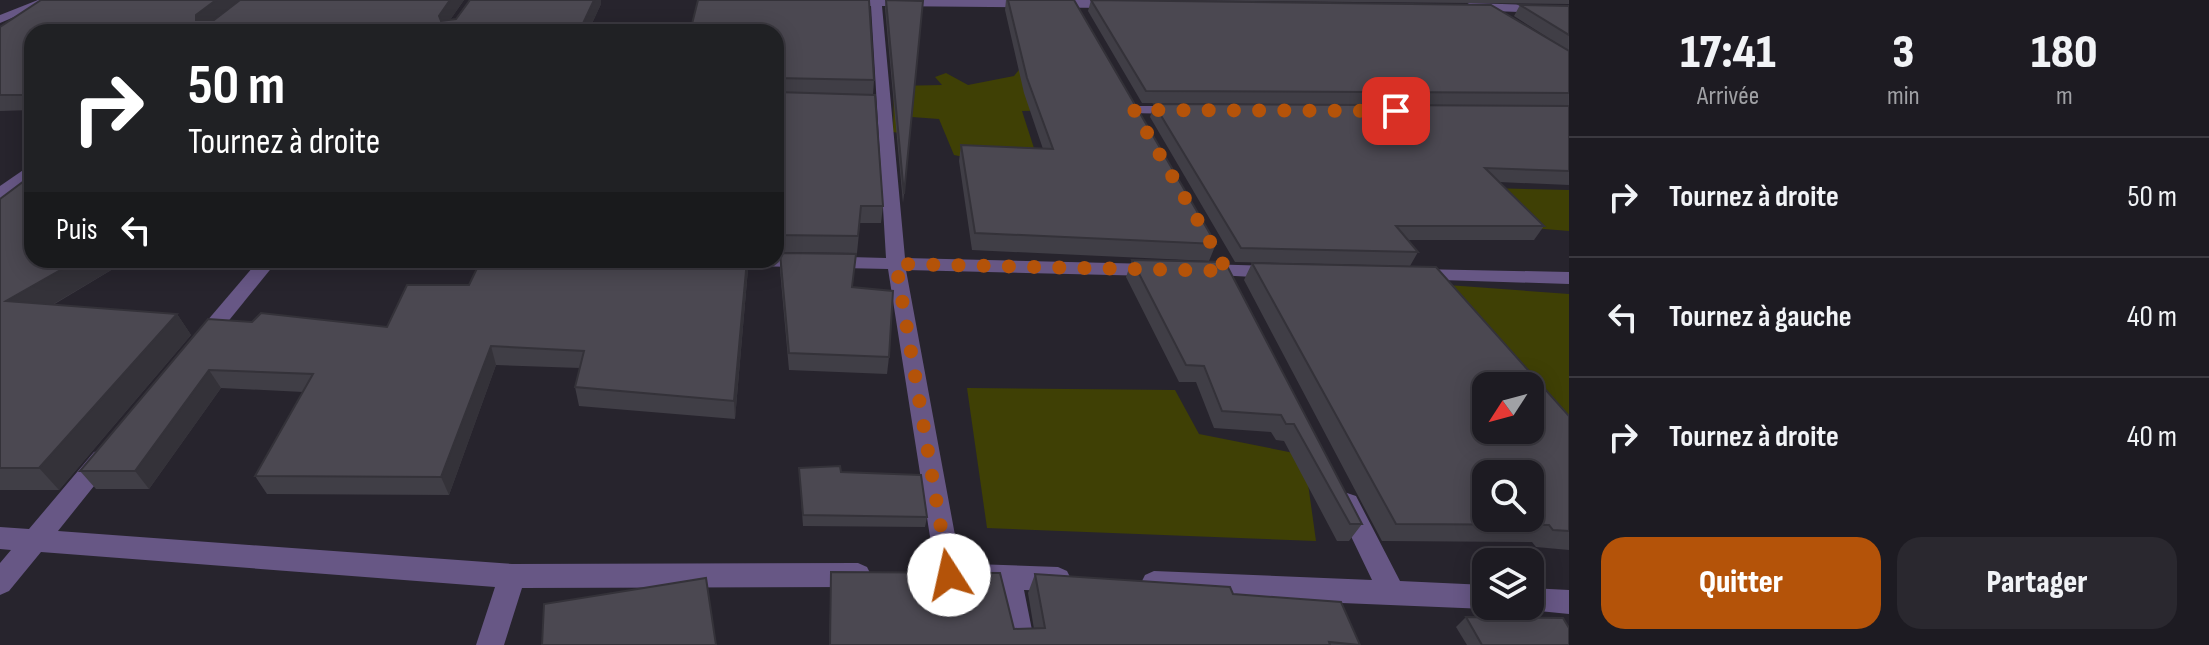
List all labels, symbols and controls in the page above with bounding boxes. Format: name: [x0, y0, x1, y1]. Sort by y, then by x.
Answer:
text: 17:41: [1680, 24, 1776, 81]
text: 3: [1892, 24, 1914, 81]
text: 180: [2031, 24, 2098, 81]
text: 50 m: [188, 53, 285, 120]
icon: right: [56, 56, 160, 160]
pin: [1362, 77, 1430, 145]
text: Arrivée: [1697, 81, 1759, 112]
text: min: [1887, 81, 1920, 112]
text: m: [2056, 81, 2073, 112]
icon: arrive: [1374, 89, 1418, 133]
text: Tournez à droite: [188, 121, 380, 164]
icon: right: [1601, 175, 1645, 219]
text: Tournez à droite: [1669, 179, 1839, 215]
text: 50 m: [2128, 179, 2177, 215]
icon: left: [114, 208, 158, 252]
text: Puis: [56, 212, 98, 248]
icon: left: [1601, 295, 1645, 339]
text: Tournez à gauche: [1669, 299, 1852, 335]
text: 40 m: [2127, 299, 2177, 335]
north arrow: [1472, 372, 1544, 444]
map controls: [1472, 372, 1544, 620]
icon: right: [1601, 415, 1645, 459]
text: Tournez à droite: [1669, 419, 1839, 455]
text: 40 m: [2127, 419, 2177, 455]
button: search: [1472, 460, 1544, 532]
position arrow: [907, 533, 991, 617]
button: Quitter: [1601, 537, 1881, 629]
button: Partager: [1897, 537, 2177, 629]
button: layers: [1472, 548, 1544, 620]

